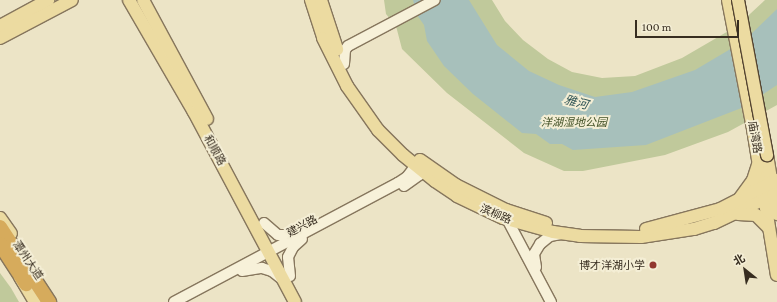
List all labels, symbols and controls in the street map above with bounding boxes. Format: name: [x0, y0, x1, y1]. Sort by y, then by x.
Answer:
scale bar: [637, 12, 741, 38]
text: 100 m: [642, 20, 671, 34]
water label: 雅河: [563, 93, 589, 113]
park label: 洋湖湿地公园: [541, 115, 607, 129]
street label: 庙湾路: [746, 120, 764, 154]
street label: 和顺路: [201, 132, 229, 168]
street label: 滨柳路: [478, 201, 514, 227]
street label: 建兴路: [284, 212, 320, 240]
street label: 潭州大道: [10, 238, 46, 282]
north arrow: [725, 250, 765, 290]
text: 北: [731, 252, 747, 268]
place label: 博才洋湖小学: [579, 258, 645, 272]
marker: 博才洋湖小学: [648, 260, 658, 270]

